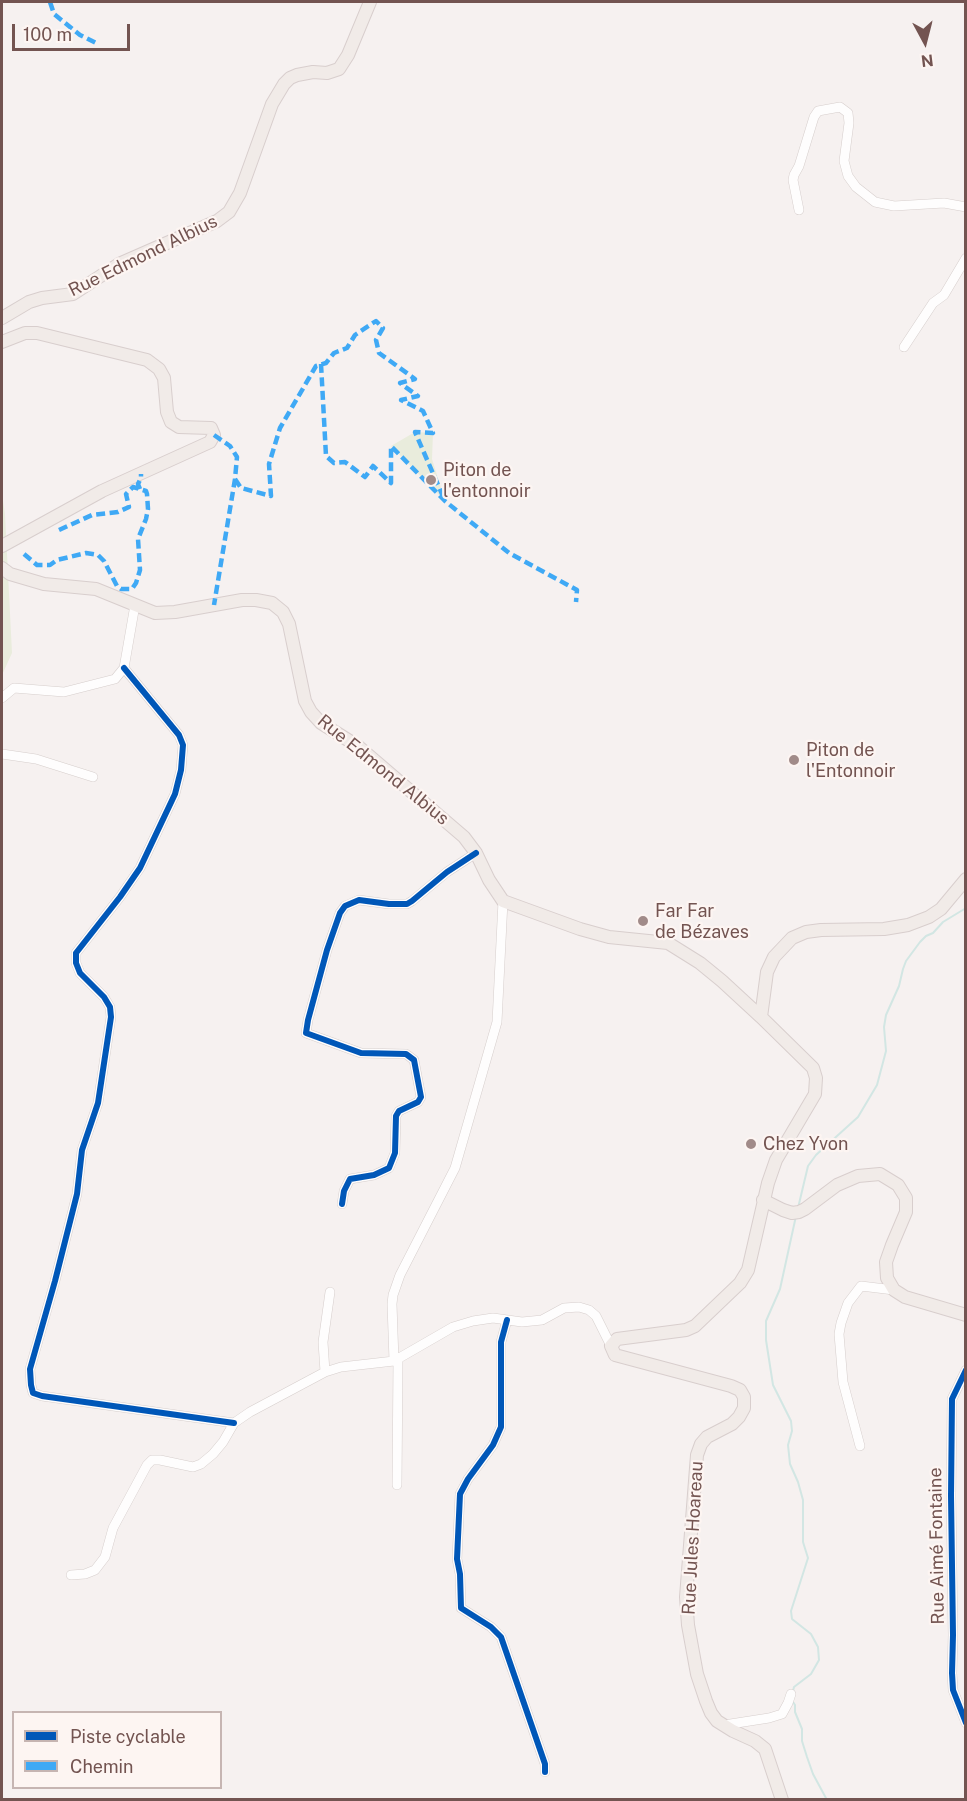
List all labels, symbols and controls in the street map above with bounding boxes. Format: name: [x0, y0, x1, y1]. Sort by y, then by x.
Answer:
scale bar: [15, 12, 134, 50]
north arrow: [895, 12, 955, 72]
text: 100 m: [23, 24, 72, 45]
text: N: [920, 50, 935, 71]
street label: Rue Edmond Albius: [65, 211, 221, 301]
place label: Piton de l'entonnoir: [443, 459, 531, 502]
marker: Piton de l'entonnoir: [424, 473, 438, 487]
street label: Rue Edmond Albius: [313, 710, 453, 830]
place label: Piton de l'Entonnoir: [806, 739, 896, 782]
marker: Piton de l'Entonnoir: [787, 753, 801, 767]
place label: Far Far de Bézaves: [655, 900, 749, 942]
marker: Far Far de Bézaves: [636, 914, 650, 928]
place label: Chez Yvon: [763, 1133, 848, 1155]
marker: Chez Yvon: [744, 1137, 758, 1151]
street label: Rue Jules Hoareau: [678, 1460, 708, 1616]
street label: Rue Aimé Fontaine: [925, 1467, 949, 1625]
legend: [12, 1711, 222, 1789]
text: Piste cyclable: [70, 1726, 186, 1747]
text: Chemin: [70, 1756, 134, 1777]

